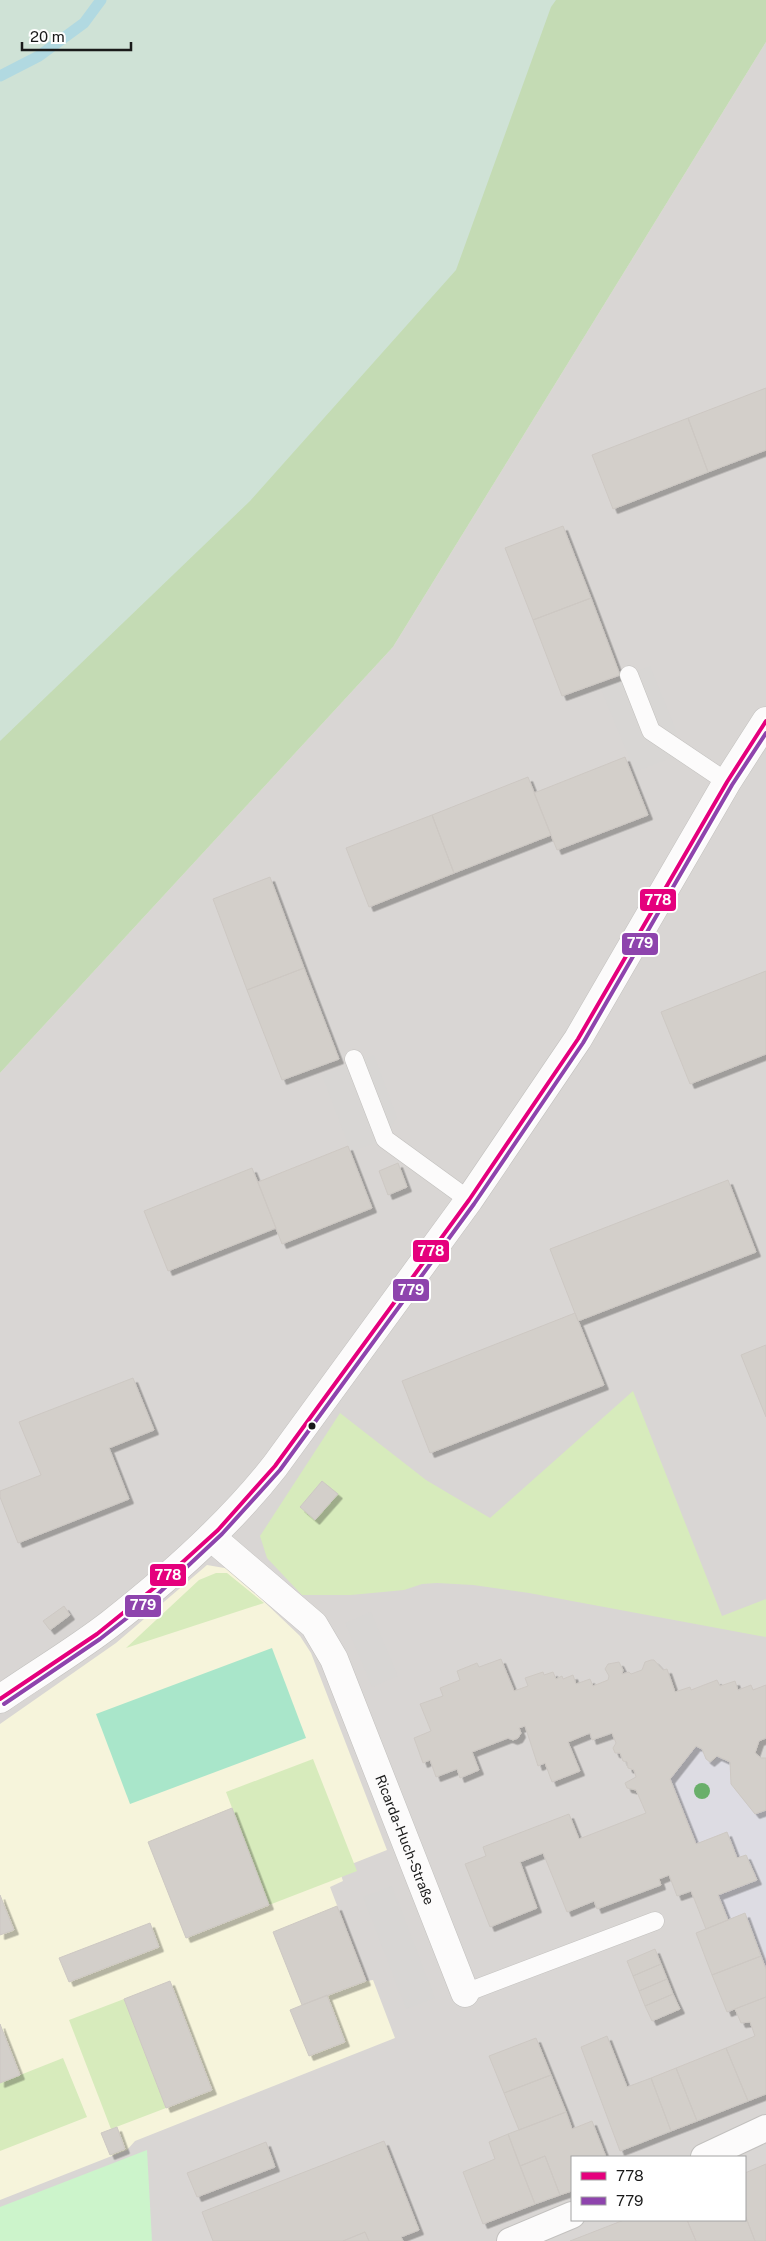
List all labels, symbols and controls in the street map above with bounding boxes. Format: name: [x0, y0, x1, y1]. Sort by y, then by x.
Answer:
scale bar: [22, 20, 131, 52]
text: 20 m: [30, 28, 65, 45]
line badge: 778: [639, 888, 677, 912]
text: 778: [645, 892, 671, 908]
line badge: 779: [621, 932, 659, 956]
text: 779: [627, 935, 653, 951]
line badge: 778: [412, 1239, 450, 1263]
text: 778: [418, 1243, 444, 1259]
line badge: 779: [392, 1278, 430, 1302]
text: 779: [398, 1282, 424, 1298]
unlabelled marker: [307, 1421, 317, 1431]
line badge: 778: [149, 1563, 187, 1587]
text: 778: [155, 1567, 181, 1583]
line badge: 779: [124, 1594, 162, 1618]
text: 779: [130, 1597, 156, 1613]
street label: Ricarda-Huch-Straße: [372, 1772, 438, 1907]
legend: [571, 2156, 746, 2221]
text: 778: [616, 2167, 644, 2184]
text: 779: [616, 2192, 643, 2209]

